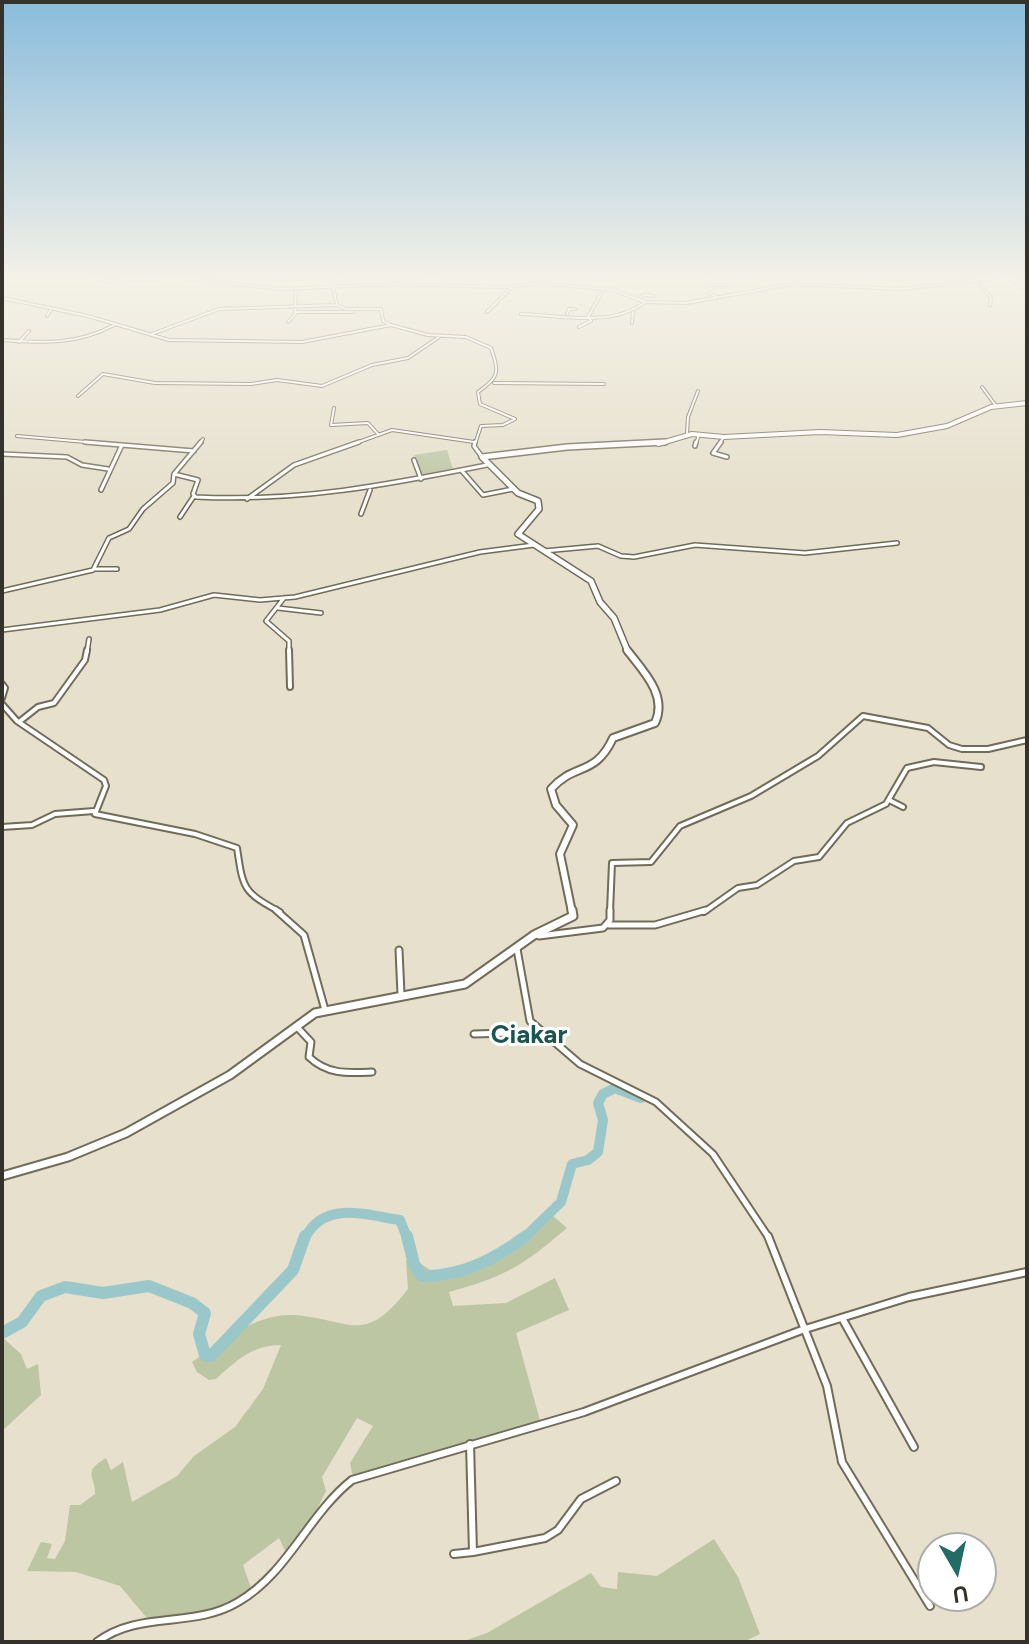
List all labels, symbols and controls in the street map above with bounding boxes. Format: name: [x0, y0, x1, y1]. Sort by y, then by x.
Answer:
district label: Ciakar: [491, 1019, 567, 1051]
north arrow: [917, 1532, 997, 1612]
text: U: [951, 1580, 970, 1609]

